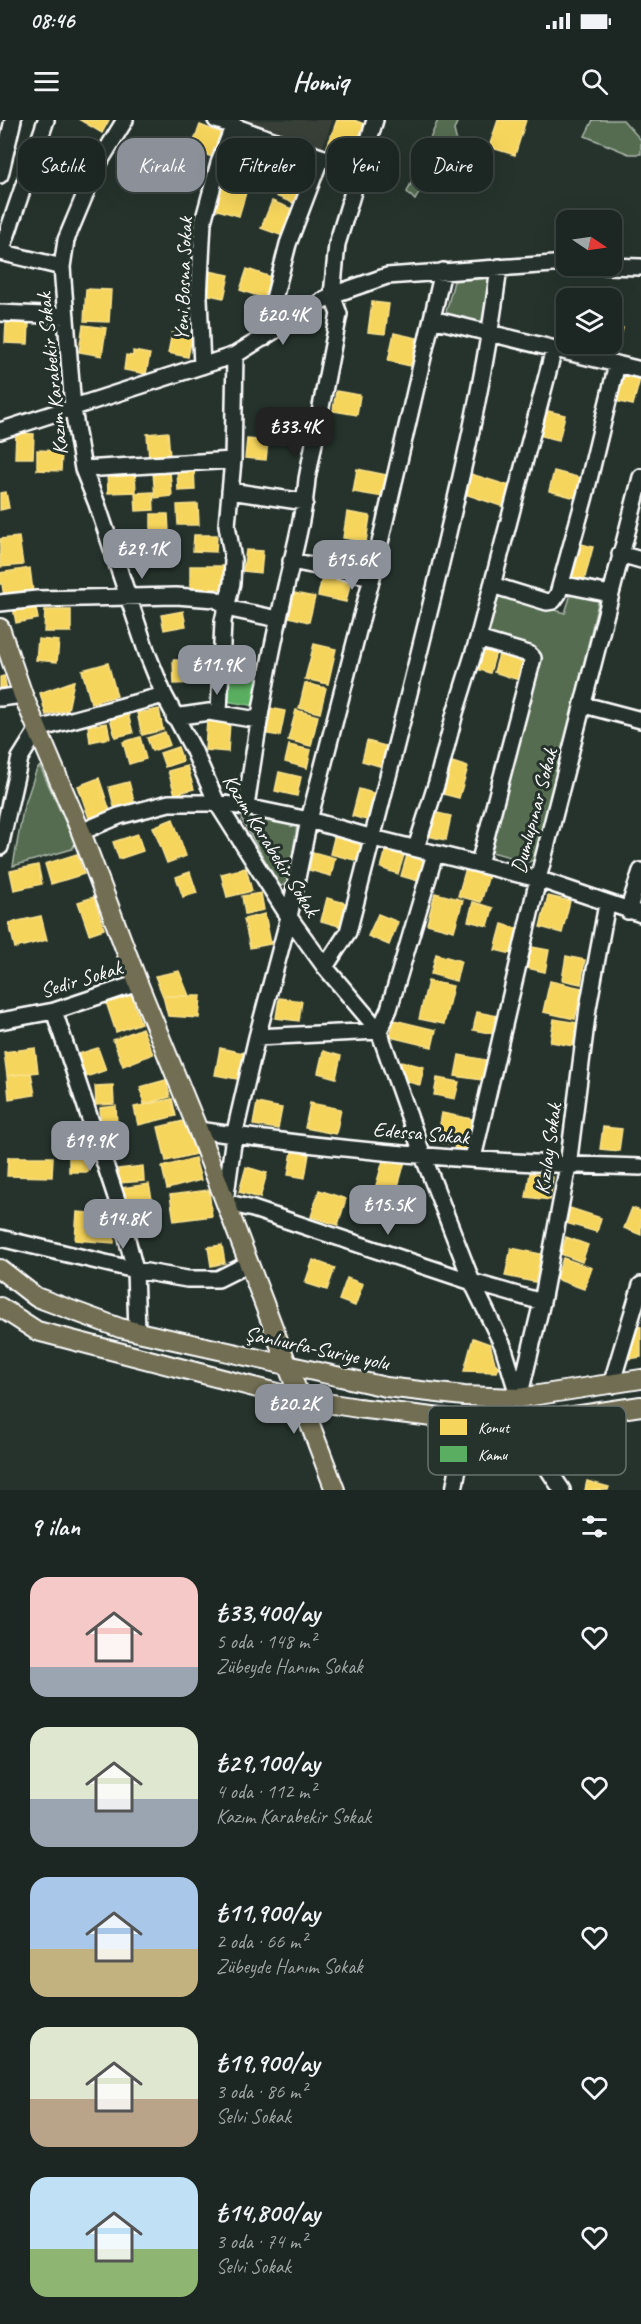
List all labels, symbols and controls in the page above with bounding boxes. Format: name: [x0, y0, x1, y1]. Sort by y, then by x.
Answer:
text: 08:46: [30, 7, 74, 35]
text: Homiq: [292, 64, 349, 98]
icon: menu: [30, 65, 63, 98]
icon: search: [578, 65, 611, 98]
chip: Satılık: [18, 138, 105, 192]
chip: Kiralık: [117, 138, 205, 192]
chip: Filtreler: [217, 138, 315, 192]
chip: Yeni: [327, 138, 399, 192]
chip: Daire: [411, 138, 493, 192]
north arrow: [556, 210, 622, 276]
map controls: [556, 210, 622, 354]
street label: Yeni Bosna Sokak: [168, 215, 198, 341]
button: layers: [556, 288, 622, 354]
street label: Kazım Karabekir Sokak: [30, 289, 73, 456]
pin: ₺20.4K: [234, 295, 332, 346]
text: ₺20.4K: [258, 302, 308, 327]
pin: ₺33.4K: [246, 407, 344, 458]
text: ₺33.4K: [270, 414, 320, 439]
pin: ₺29.1K: [93, 529, 191, 580]
text: ₺29.1K: [117, 536, 167, 561]
pin: ₺15.6K: [303, 540, 401, 591]
text: ₺15.6K: [327, 547, 377, 572]
pin: ₺11.9K: [168, 645, 266, 696]
text: ₺11.9K: [192, 652, 242, 677]
street label: Dumlupınar Sokak: [505, 744, 564, 876]
street label: Kazım Karabekir Sokak: [217, 769, 326, 923]
street label: Sedir Sokak: [37, 954, 127, 1004]
street label: Kızılay Sokak: [529, 1100, 568, 1196]
street label: Edessa Sokak: [372, 1116, 471, 1150]
pin: ₺19.9K: [41, 1121, 139, 1172]
text: ₺19.9K: [65, 1128, 115, 1153]
pin: ₺15.5K: [339, 1185, 437, 1236]
text: ₺15.5K: [363, 1192, 413, 1217]
pin: ₺14.8K: [74, 1199, 172, 1250]
text: ₺14.8K: [98, 1206, 148, 1231]
street label: Şanlıurfa-Suriye yolu: [242, 1320, 393, 1376]
pin: ₺20.2K: [245, 1384, 343, 1435]
text: ₺20.2K: [269, 1391, 319, 1416]
legend: [428, 1406, 626, 1475]
text: Konut: [478, 1418, 511, 1438]
text: Kamu: [478, 1445, 508, 1465]
text: 9 ilan: [30, 1510, 80, 1543]
icon: filters: [578, 1510, 611, 1543]
text: ₺33,400/ay: [216, 1596, 320, 1629]
icon: home: [78, 1601, 150, 1673]
icon: heart: [578, 1621, 611, 1654]
text: 5 oda · 148 m²: [216, 1629, 316, 1654]
text: Zübeyde Hanım Sokak: [216, 1654, 363, 1679]
text: ₺29,100/ay: [216, 1746, 320, 1779]
icon: home: [78, 1751, 150, 1823]
icon: heart: [578, 1771, 611, 1804]
text: 4 oda · 112 m²: [216, 1779, 316, 1804]
text: Kazım Karabekir Sokak: [216, 1804, 371, 1829]
text: ₺11,900/ay: [216, 1896, 320, 1929]
icon: home: [78, 1901, 150, 1973]
icon: heart: [578, 1921, 611, 1954]
text: 2 oda · 66 m²: [216, 1929, 307, 1954]
text: Zübeyde Hanım Sokak: [216, 1954, 363, 1979]
text: ₺19,900/ay: [216, 2046, 319, 2079]
icon: home: [78, 2051, 150, 2123]
icon: heart: [578, 2071, 611, 2104]
text: 3 oda · 86 m²: [216, 2079, 307, 2104]
text: Selvi Sokak: [216, 2104, 291, 2129]
text: ₺14,800/ay: [216, 2196, 320, 2229]
icon: home: [78, 2201, 150, 2273]
icon: heart: [578, 2221, 611, 2254]
text: 3 oda · 74 m²: [216, 2229, 307, 2254]
text: Selvi Sokak: [216, 2254, 291, 2279]

